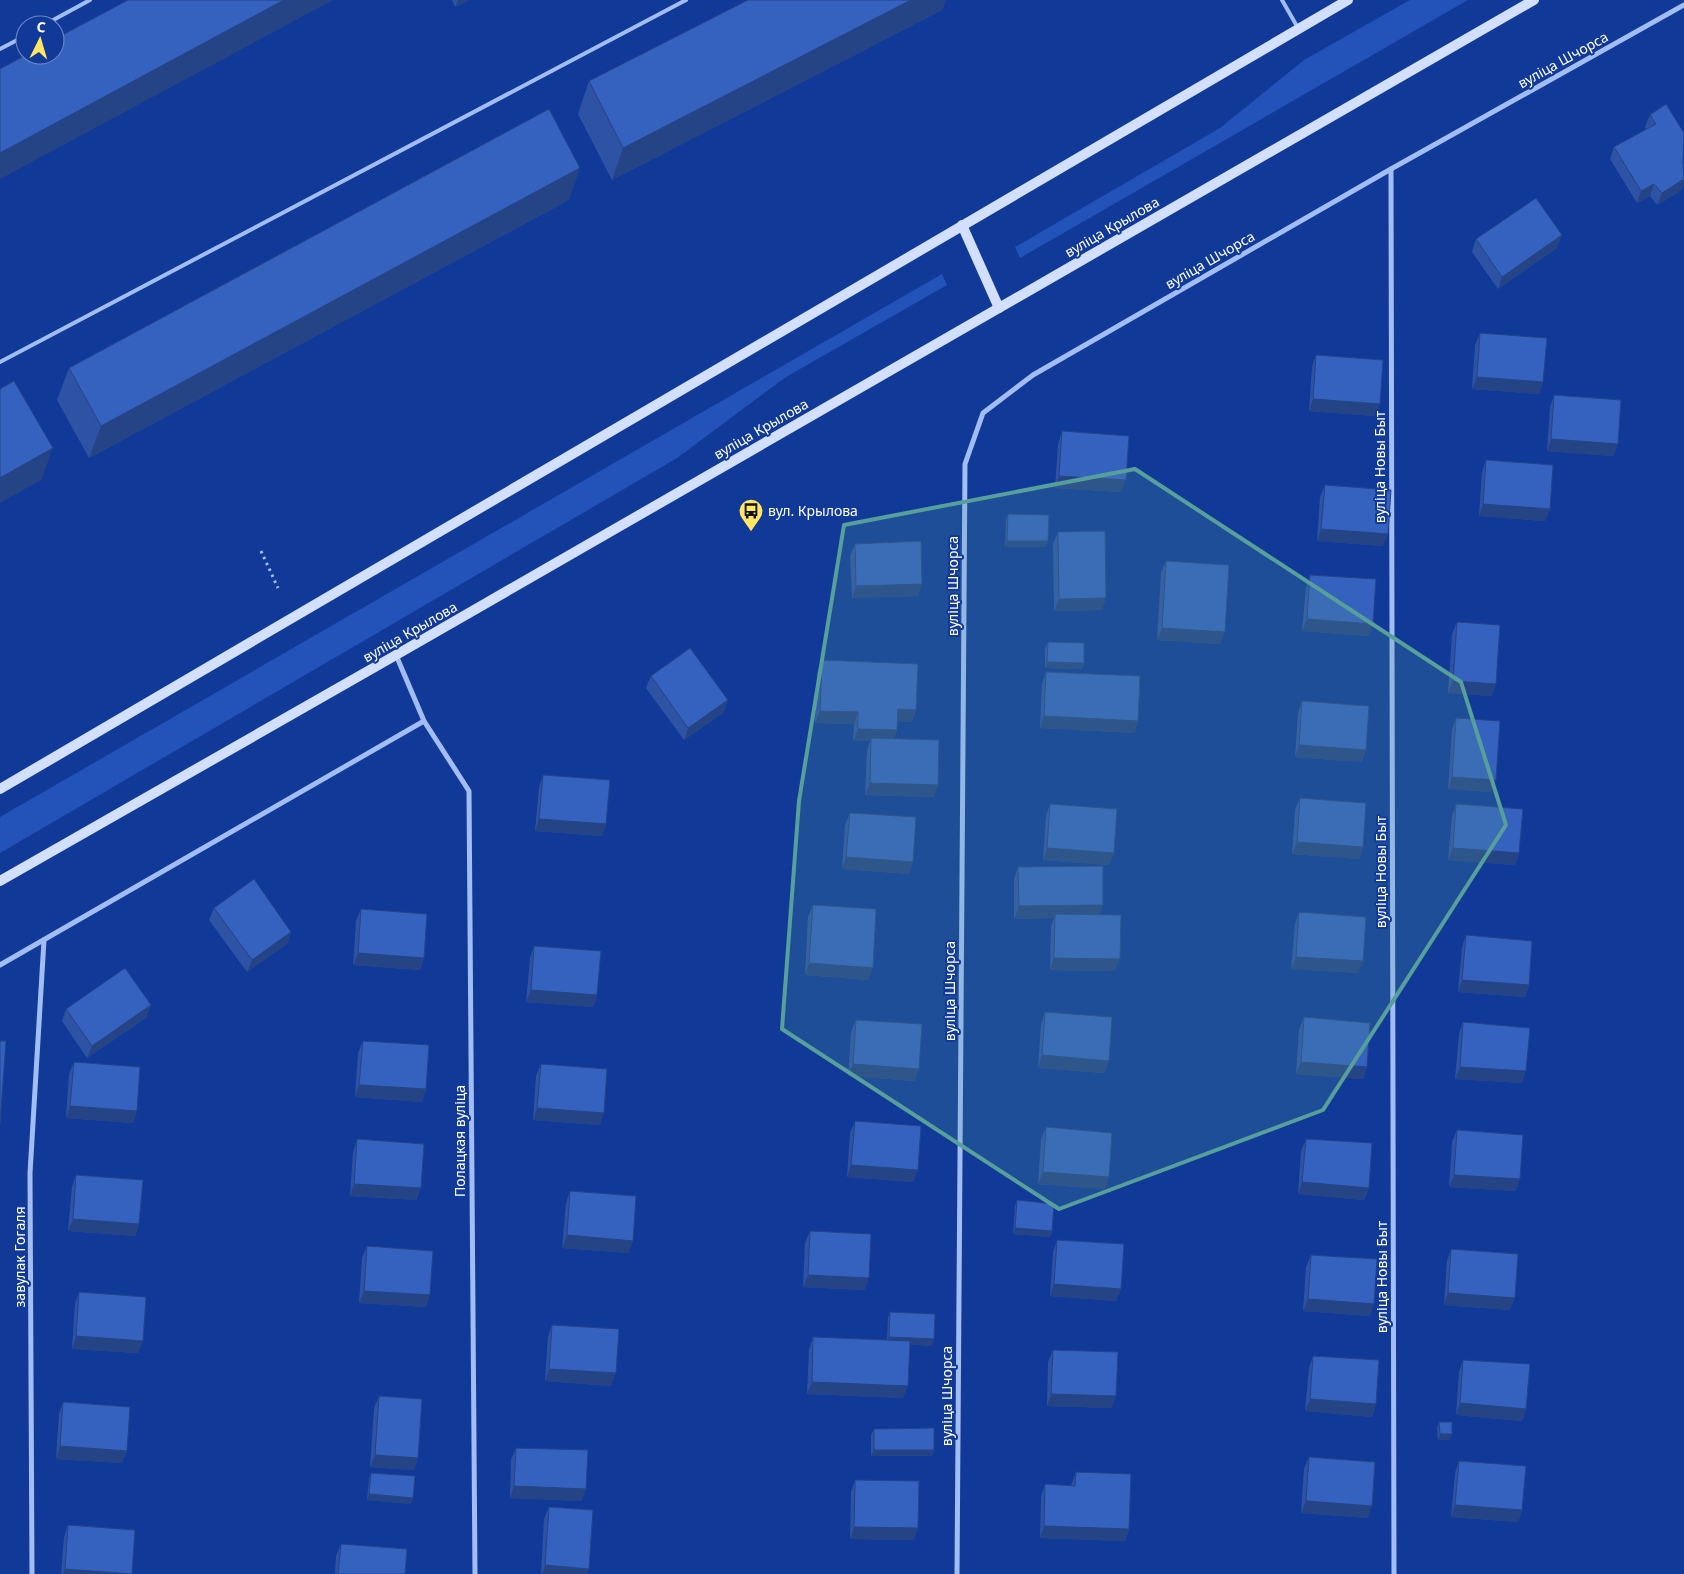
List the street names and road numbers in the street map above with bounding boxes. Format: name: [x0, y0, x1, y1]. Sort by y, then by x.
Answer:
street label: вуліца Шчорса: [1514, 27, 1611, 92]
street label: вуліца Крылова: [1061, 192, 1162, 261]
street label: вуліца Шчорса: [1162, 226, 1258, 293]
street label: вуліца Крылова: [710, 394, 811, 463]
street label: вуліца Новы Быт: [1370, 410, 1389, 523]
street label: вуліца Шчорса: [943, 536, 962, 636]
street label: вуліца Крылова: [359, 597, 460, 666]
street label: вуліца Новы Быт: [1371, 815, 1390, 928]
street label: вуліца Шчорса: [940, 941, 959, 1041]
street label: Полацкая вуліца: [450, 1085, 469, 1197]
street label: завулак Гогаля: [10, 1207, 29, 1307]
street label: вуліца Новы Быт: [1372, 1220, 1391, 1333]
street label: вуліца Шчорса: [937, 1346, 956, 1446]

